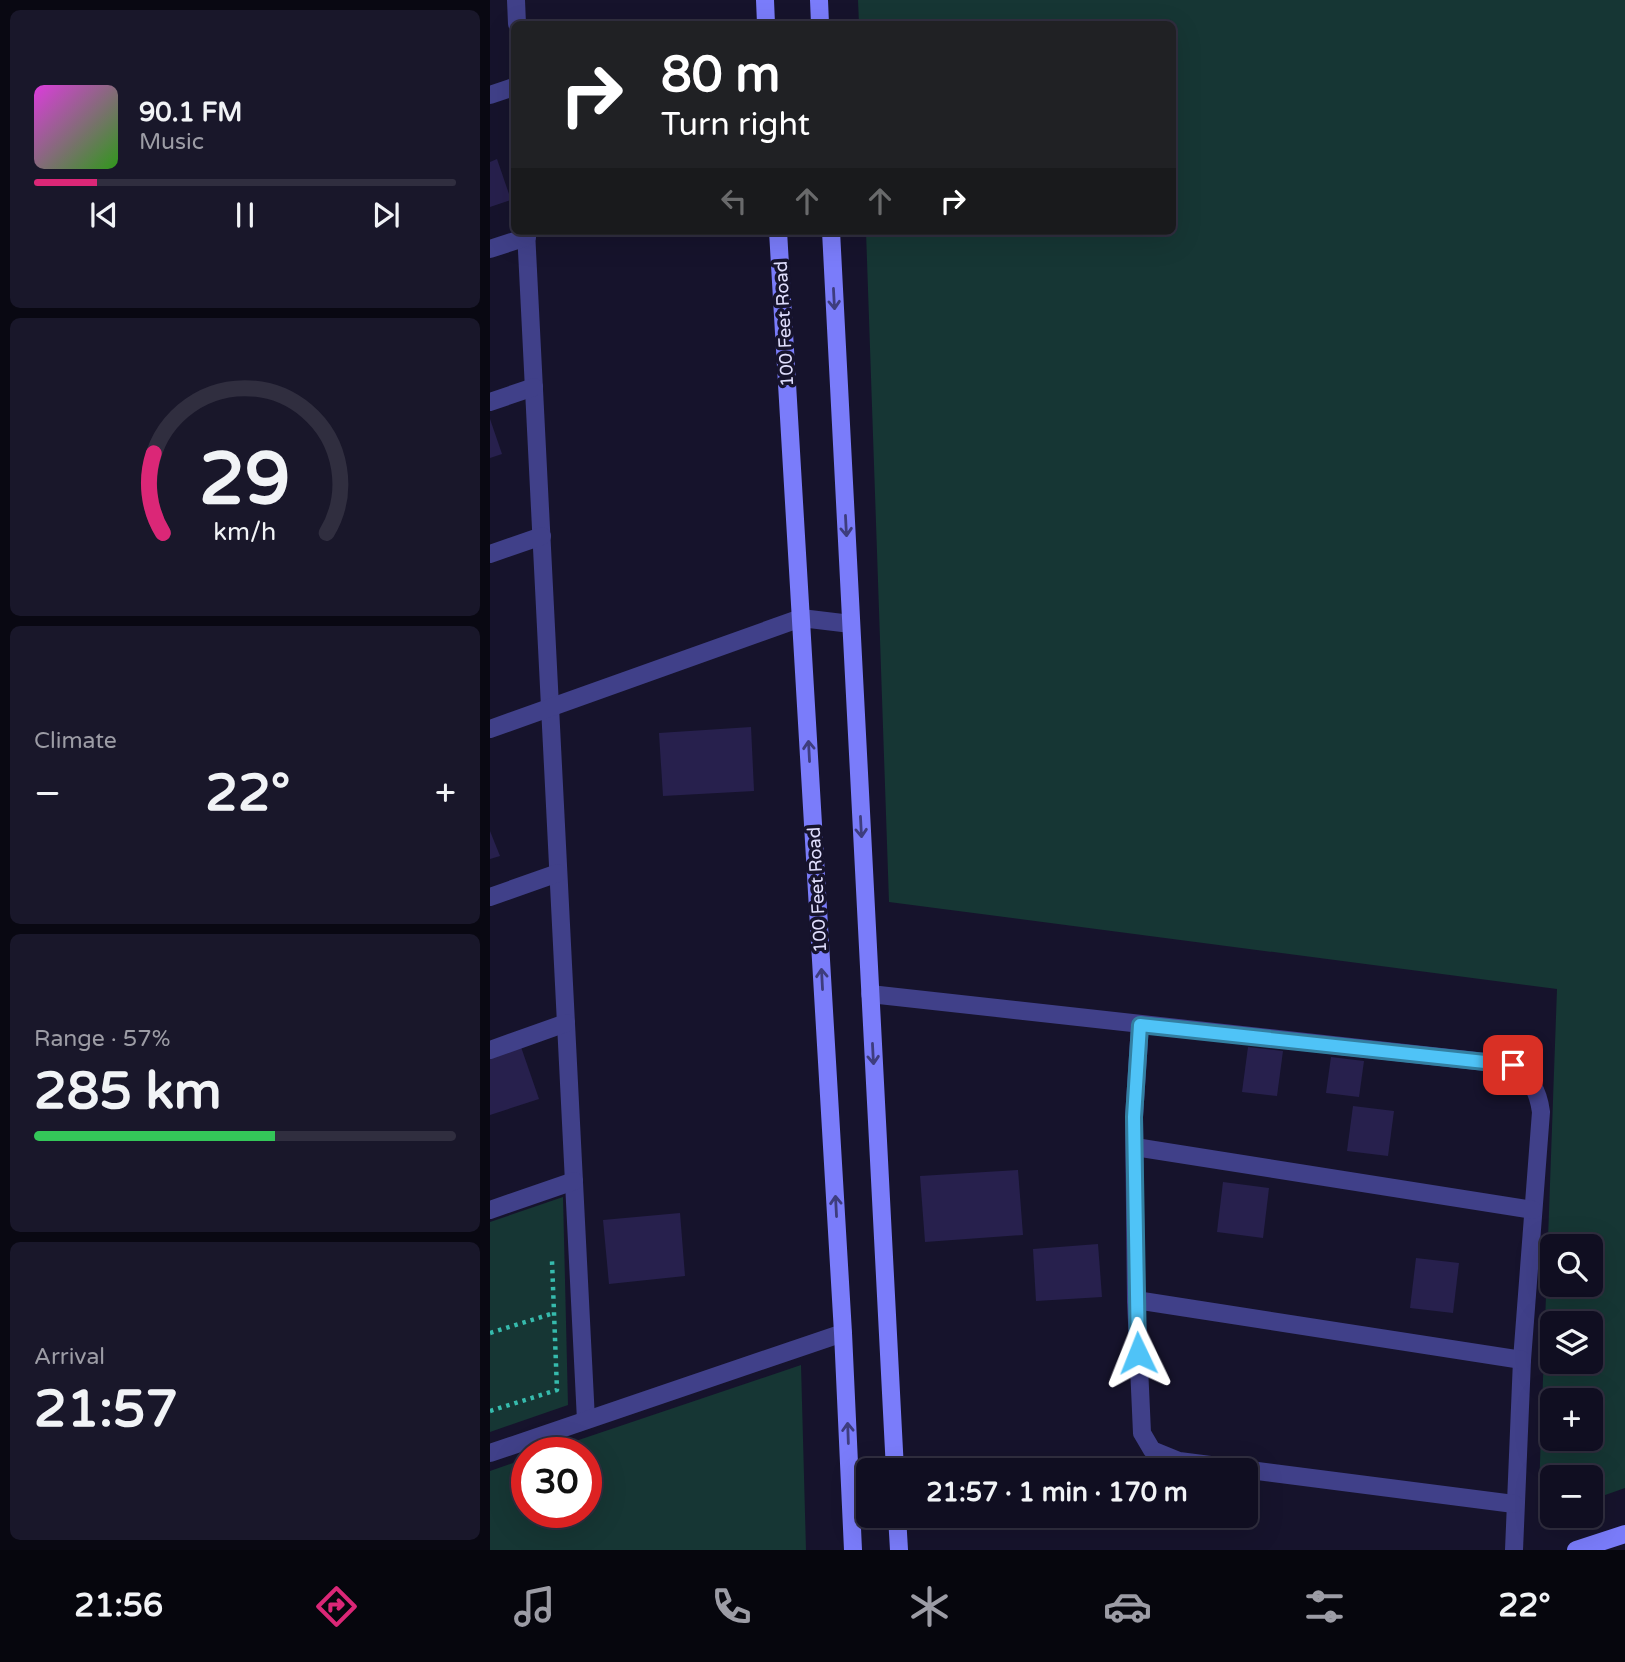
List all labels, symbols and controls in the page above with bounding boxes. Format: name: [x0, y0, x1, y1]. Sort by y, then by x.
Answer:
text: 80 m: [661, 46, 780, 105]
icon: right: [546, 49, 637, 140]
text: 90.1 FM: [139, 97, 242, 128]
text: Turn right: [661, 106, 810, 144]
text: Music: [139, 128, 204, 156]
icon: left: [715, 182, 753, 220]
icon: ahead: [788, 182, 826, 220]
icon: ahead: [861, 182, 899, 220]
icon: right: [934, 182, 972, 220]
icon: previous: [85, 196, 123, 234]
icon: pause: [226, 196, 264, 234]
icon: next: [367, 196, 405, 234]
street label: 100 Feet Road: [770, 261, 798, 387]
one-way arrow: [828, 287, 841, 310]
text: 29: [199, 436, 291, 524]
one-way arrow: [840, 515, 853, 538]
text: km/h: [214, 517, 276, 547]
text: Climate: [34, 727, 117, 755]
one-way arrow: [802, 741, 815, 763]
text: 22°: [205, 762, 290, 825]
text: −: [34, 771, 61, 817]
text: +: [435, 771, 456, 817]
one-way arrow: [855, 815, 868, 838]
street label: 100 Feet Road: [803, 827, 831, 953]
one-way arrow: [816, 967, 829, 990]
text: Range · 57%: [34, 1025, 170, 1053]
pin: [1483, 1035, 1543, 1095]
one-way arrow: [867, 1042, 880, 1065]
icon: arrive: [1494, 1046, 1532, 1084]
text: 285 km: [34, 1060, 222, 1123]
one-way arrow: [829, 1195, 842, 1217]
map controls: [1540, 1234, 1603, 1528]
button: search: [1540, 1234, 1603, 1297]
button: layers: [1540, 1311, 1603, 1374]
position arrow: [1101, 1316, 1175, 1390]
text: Arrival: [34, 1343, 105, 1371]
text: 21:57: [34, 1378, 178, 1441]
button: +: [1540, 1388, 1603, 1451]
one-way arrow: [841, 1422, 854, 1445]
speed limit sign: 30: [511, 1437, 602, 1528]
button: −: [1540, 1465, 1603, 1528]
text: 21:57 · 1 min · 170 m: [926, 1477, 1188, 1508]
icon: directions: [312, 1582, 361, 1631]
icon: music: [510, 1582, 559, 1631]
icon: phone: [707, 1582, 756, 1631]
icon: climate: [905, 1582, 954, 1631]
icon: car: [1103, 1582, 1152, 1631]
icon: filters: [1300, 1582, 1349, 1631]
text: 21:56: [74, 1587, 163, 1625]
text: 22°: [1498, 1587, 1551, 1625]

